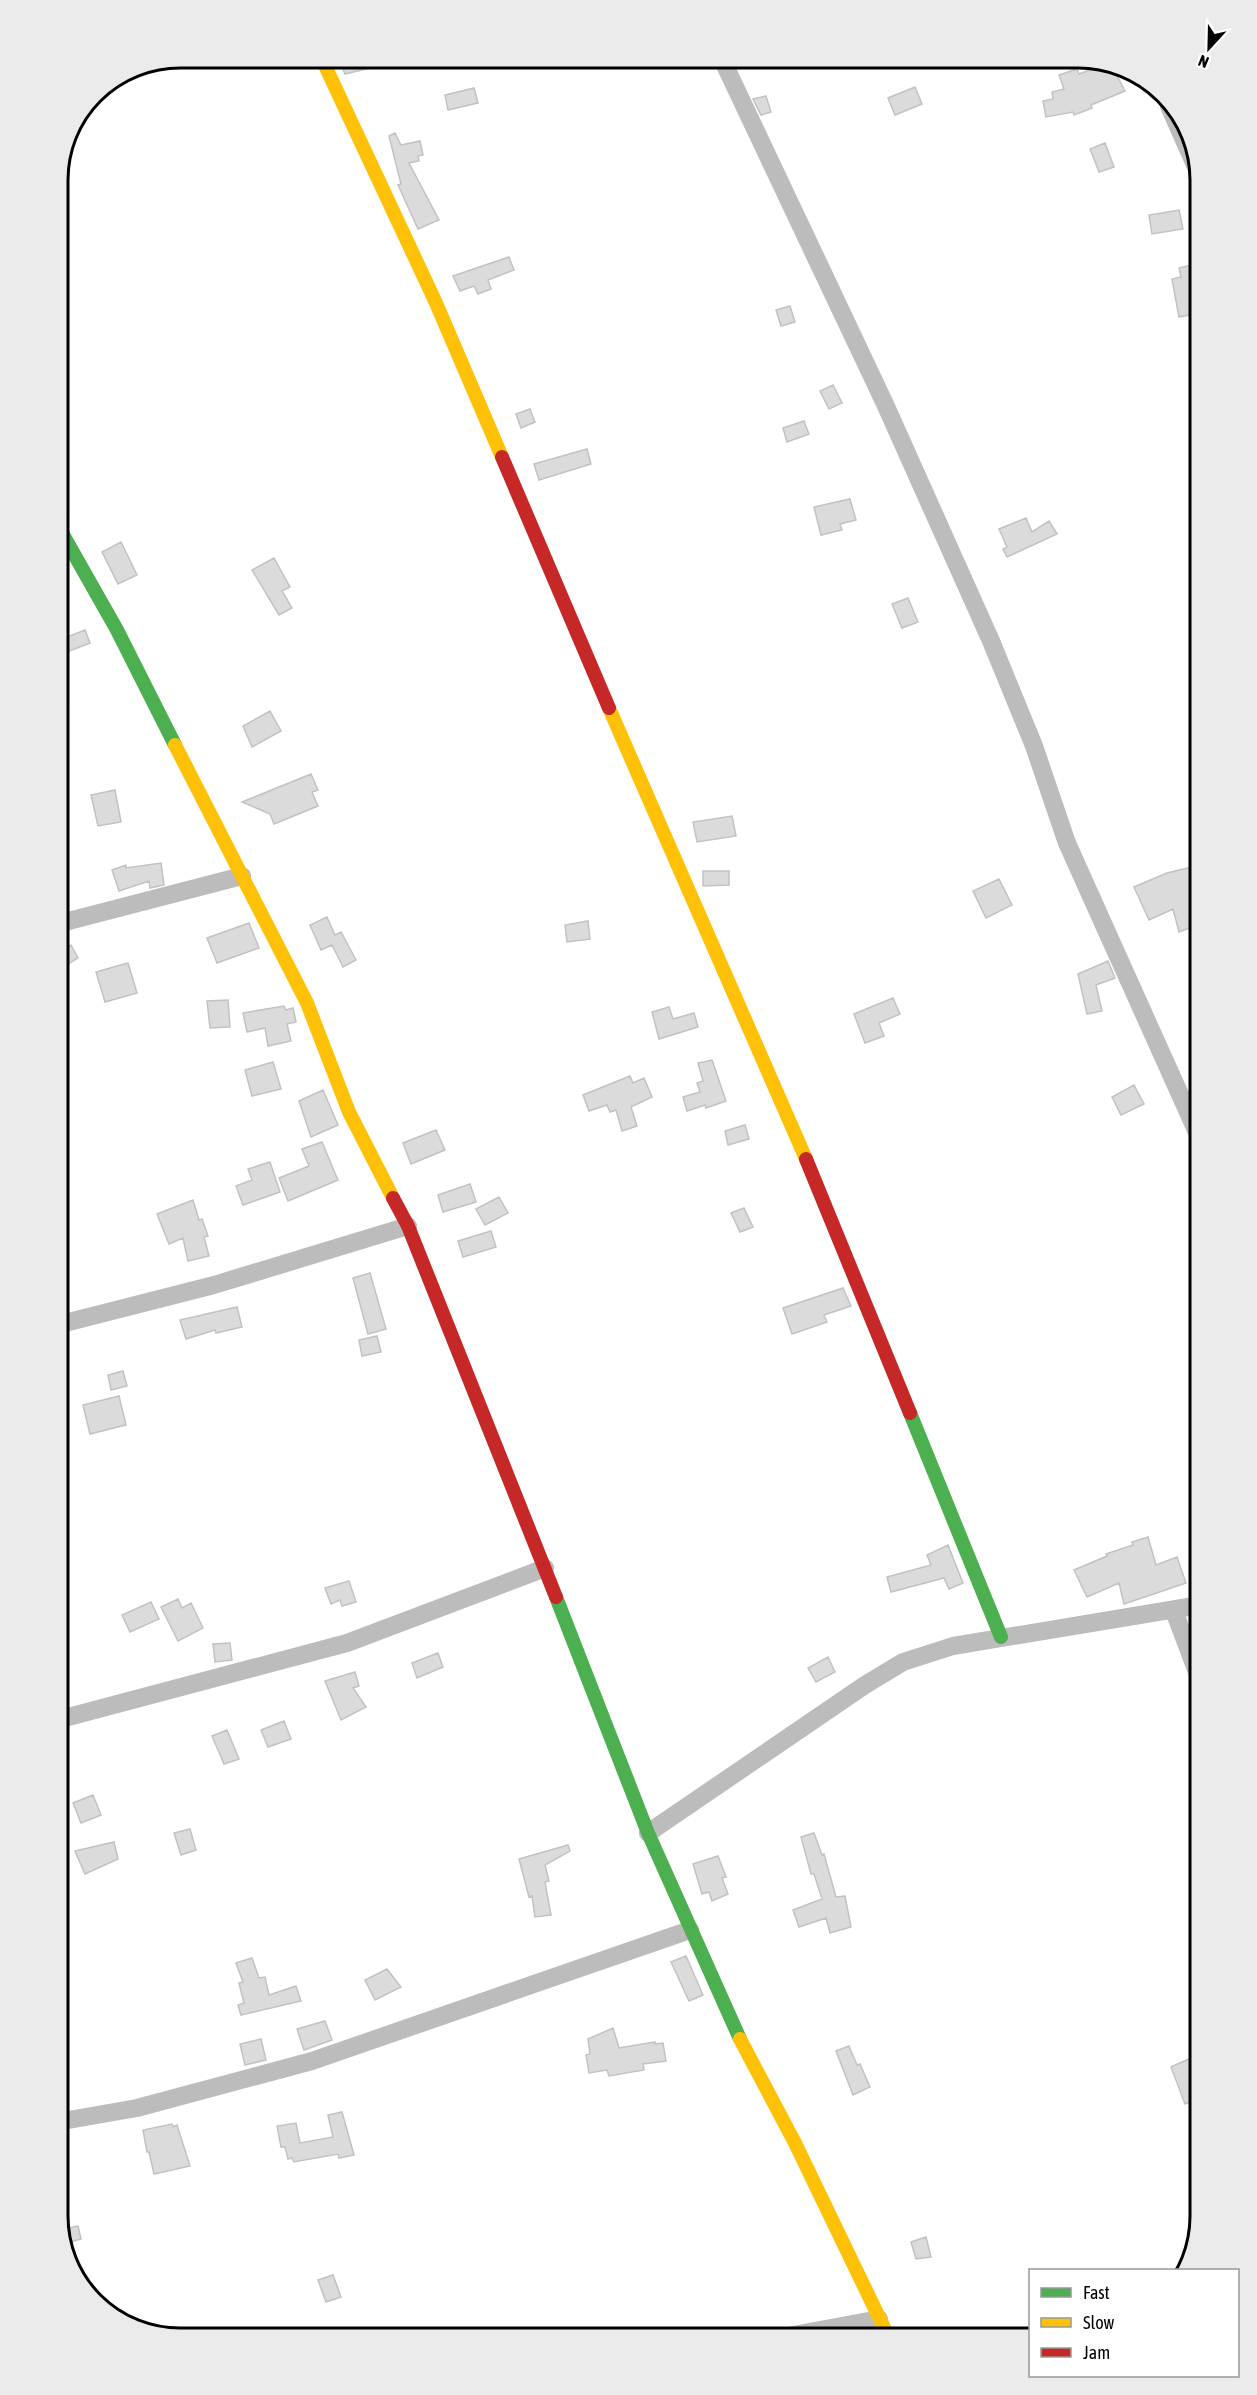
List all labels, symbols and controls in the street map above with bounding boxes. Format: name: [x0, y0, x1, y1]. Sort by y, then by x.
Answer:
north arrow: [1179, 18, 1239, 78]
text: N: [1196, 52, 1211, 72]
legend: [1029, 2269, 1239, 2377]
text: Fast: [1083, 2282, 1110, 2303]
text: Slow: [1083, 2312, 1114, 2333]
text: Jam: [1083, 2342, 1110, 2363]

